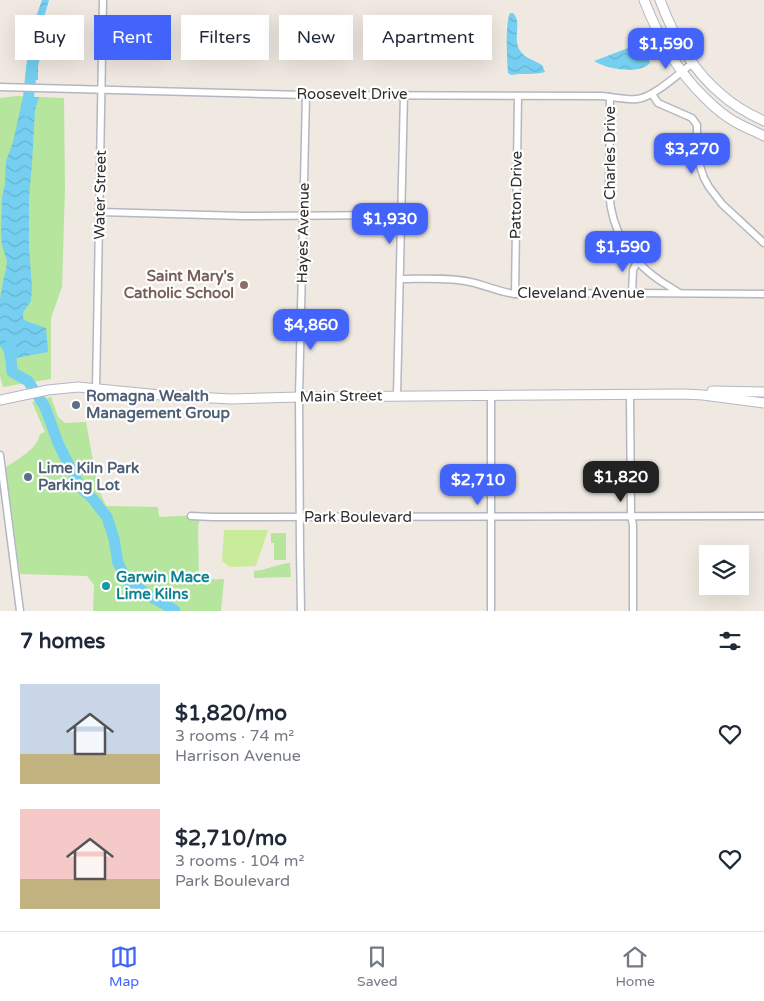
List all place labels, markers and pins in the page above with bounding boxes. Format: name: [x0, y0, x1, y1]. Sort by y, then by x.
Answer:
pin: $1,590: [625, 28, 707, 70]
pin: $3,270: [651, 132, 733, 175]
pin: $1,930: [349, 202, 431, 245]
pin: $1,590: [582, 230, 664, 273]
place label: Saint Mary's Catholic School: [124, 267, 234, 302]
marker: Saint Mary's Catholic School: [238, 279, 250, 291]
pin: $4,860: [270, 308, 352, 351]
place label: Romagna Wealth Management Group: [86, 387, 230, 423]
marker: Romagna Wealth Management Group: [70, 399, 82, 411]
place label: Lime Kiln Park Parking Lot: [38, 459, 139, 495]
pin: $1,820: [580, 460, 662, 503]
pin: $2,710: [437, 464, 519, 506]
marker: Lime Kiln Park Parking Lot: [22, 471, 34, 483]
place label: Garwin Mace Lime Kilns: [116, 568, 210, 603]
marker: Garwin Mace Lime Kilns: [100, 580, 112, 592]

